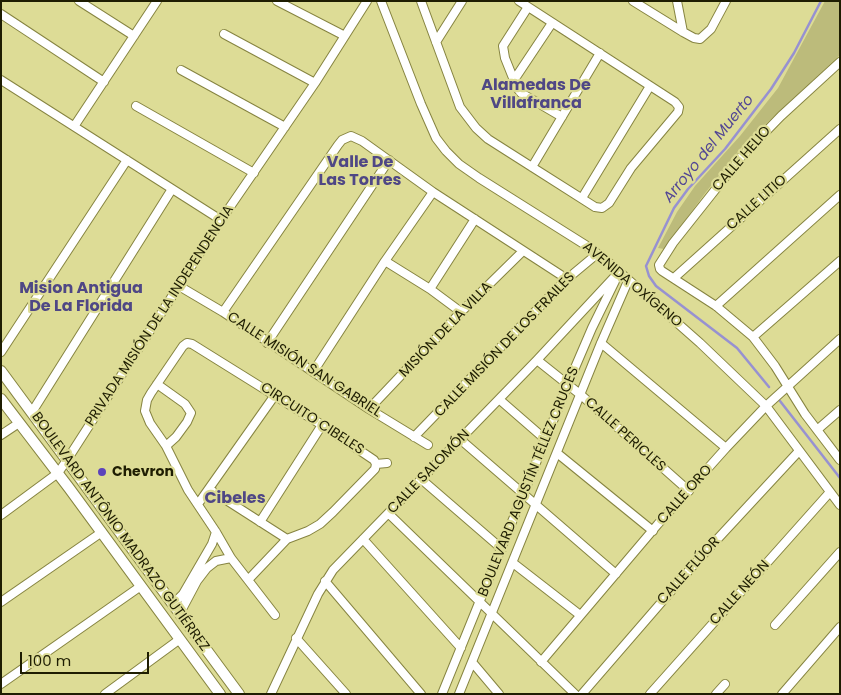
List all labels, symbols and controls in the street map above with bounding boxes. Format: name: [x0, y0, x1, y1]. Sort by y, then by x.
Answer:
district label: Alamedas De Villafranca: [481, 76, 591, 114]
water label: Arroyo del Muerto: [660, 91, 758, 207]
street label: CALLE HELIO: [709, 123, 775, 195]
district label: Valle De Las Torres: [319, 153, 401, 191]
street label: CALLE LITIO: [724, 172, 790, 234]
street label: PRIVADA MISIÓN DE LA INDEPENDENCIA: [82, 202, 238, 430]
street label: AVENIDA OXÍGENO: [579, 239, 685, 331]
street label: CALLE MISIÓN DE LOS FRAILES: [431, 269, 579, 421]
district label: Mision Antigua De La Florida: [19, 279, 143, 317]
street label: MISIÓN DE LA VILLA: [396, 279, 496, 381]
street label: CALLE MISIÓN SAN GABRIEL: [224, 309, 384, 421]
street label: BOULEVARD AGUSTÍN TÉLLEZ CRUCES: [475, 365, 583, 599]
street label: CIRCUITO CIBELES: [257, 379, 367, 459]
street label: CALLE PERICLES: [581, 394, 669, 476]
street label: BOULEVARD ANTÔNIO MADRAZO GUTIÉRREZ: [28, 409, 212, 655]
street label: CALLE SALOMÓN: [384, 426, 474, 518]
street label: CALLE ORO: [654, 462, 716, 528]
place label: Chevron: [112, 464, 174, 480]
marker: Chevron: [96, 466, 108, 478]
district label: Cibeles: [204, 489, 266, 509]
street label: CALLE FLÚOR: [654, 534, 724, 608]
street label: CALLE NEÓN: [707, 557, 773, 629]
scale bar: [22, 642, 151, 674]
text: 100 m: [28, 650, 71, 671]

